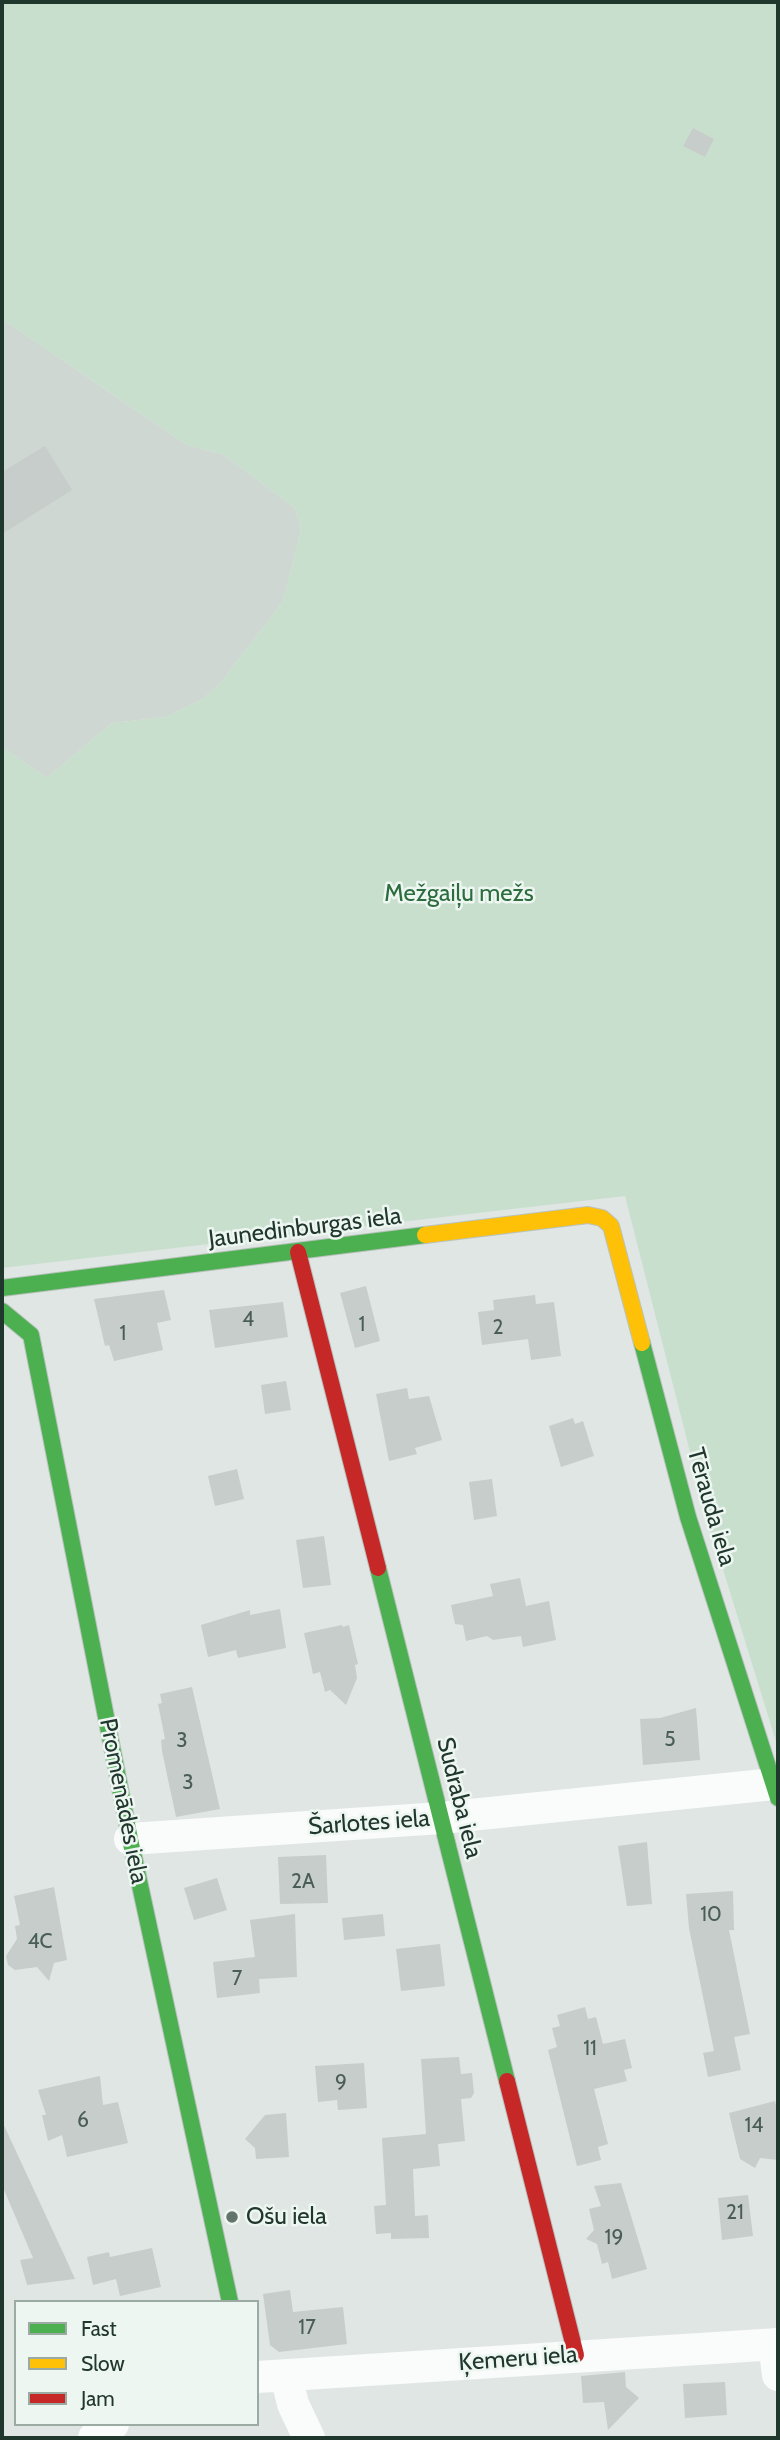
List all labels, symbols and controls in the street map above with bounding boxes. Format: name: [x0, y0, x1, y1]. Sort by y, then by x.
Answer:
park label: Mežgaiļu mežs: [384, 880, 534, 908]
street label: Jaunedinburgas iela: [207, 1202, 403, 1254]
house number: 4: [242, 1307, 254, 1333]
house number: 1: [359, 1312, 365, 1338]
house number: 2: [492, 1315, 504, 1341]
house number: 1: [120, 1321, 126, 1347]
street label: Tērauda iela: [680, 1445, 742, 1569]
street label: Promenādes iela: [93, 1716, 153, 1886]
house number: 5: [664, 1727, 676, 1753]
house number: 3: [176, 1728, 188, 1754]
street label: Sudraba iela: [430, 1735, 488, 1861]
house number: 3: [182, 1770, 194, 1796]
street label: Šarlotes iela: [307, 1804, 431, 1842]
house number: 2A: [291, 1869, 315, 1895]
house number: 10: [700, 1902, 722, 1928]
house number: 4C: [27, 1929, 53, 1955]
house number: 7: [232, 1966, 242, 1992]
house number: 11: [583, 2036, 597, 2062]
house number: 9: [335, 2070, 347, 2096]
house number: 6: [77, 2108, 89, 2134]
house number: 14: [745, 2113, 763, 2139]
house number: 21: [726, 2200, 744, 2226]
place label: Ošu iela: [246, 2203, 327, 2231]
marker: Ošu iela: [224, 2209, 240, 2225]
house number: 19: [605, 2225, 623, 2251]
legend: [14, 2300, 259, 2426]
house number: 17: [298, 2315, 316, 2341]
text: Fast: [81, 2316, 117, 2341]
street label: Ķemeru iela: [457, 2340, 579, 2378]
text: Slow: [81, 2351, 125, 2376]
text: Jam: [81, 2386, 115, 2411]

